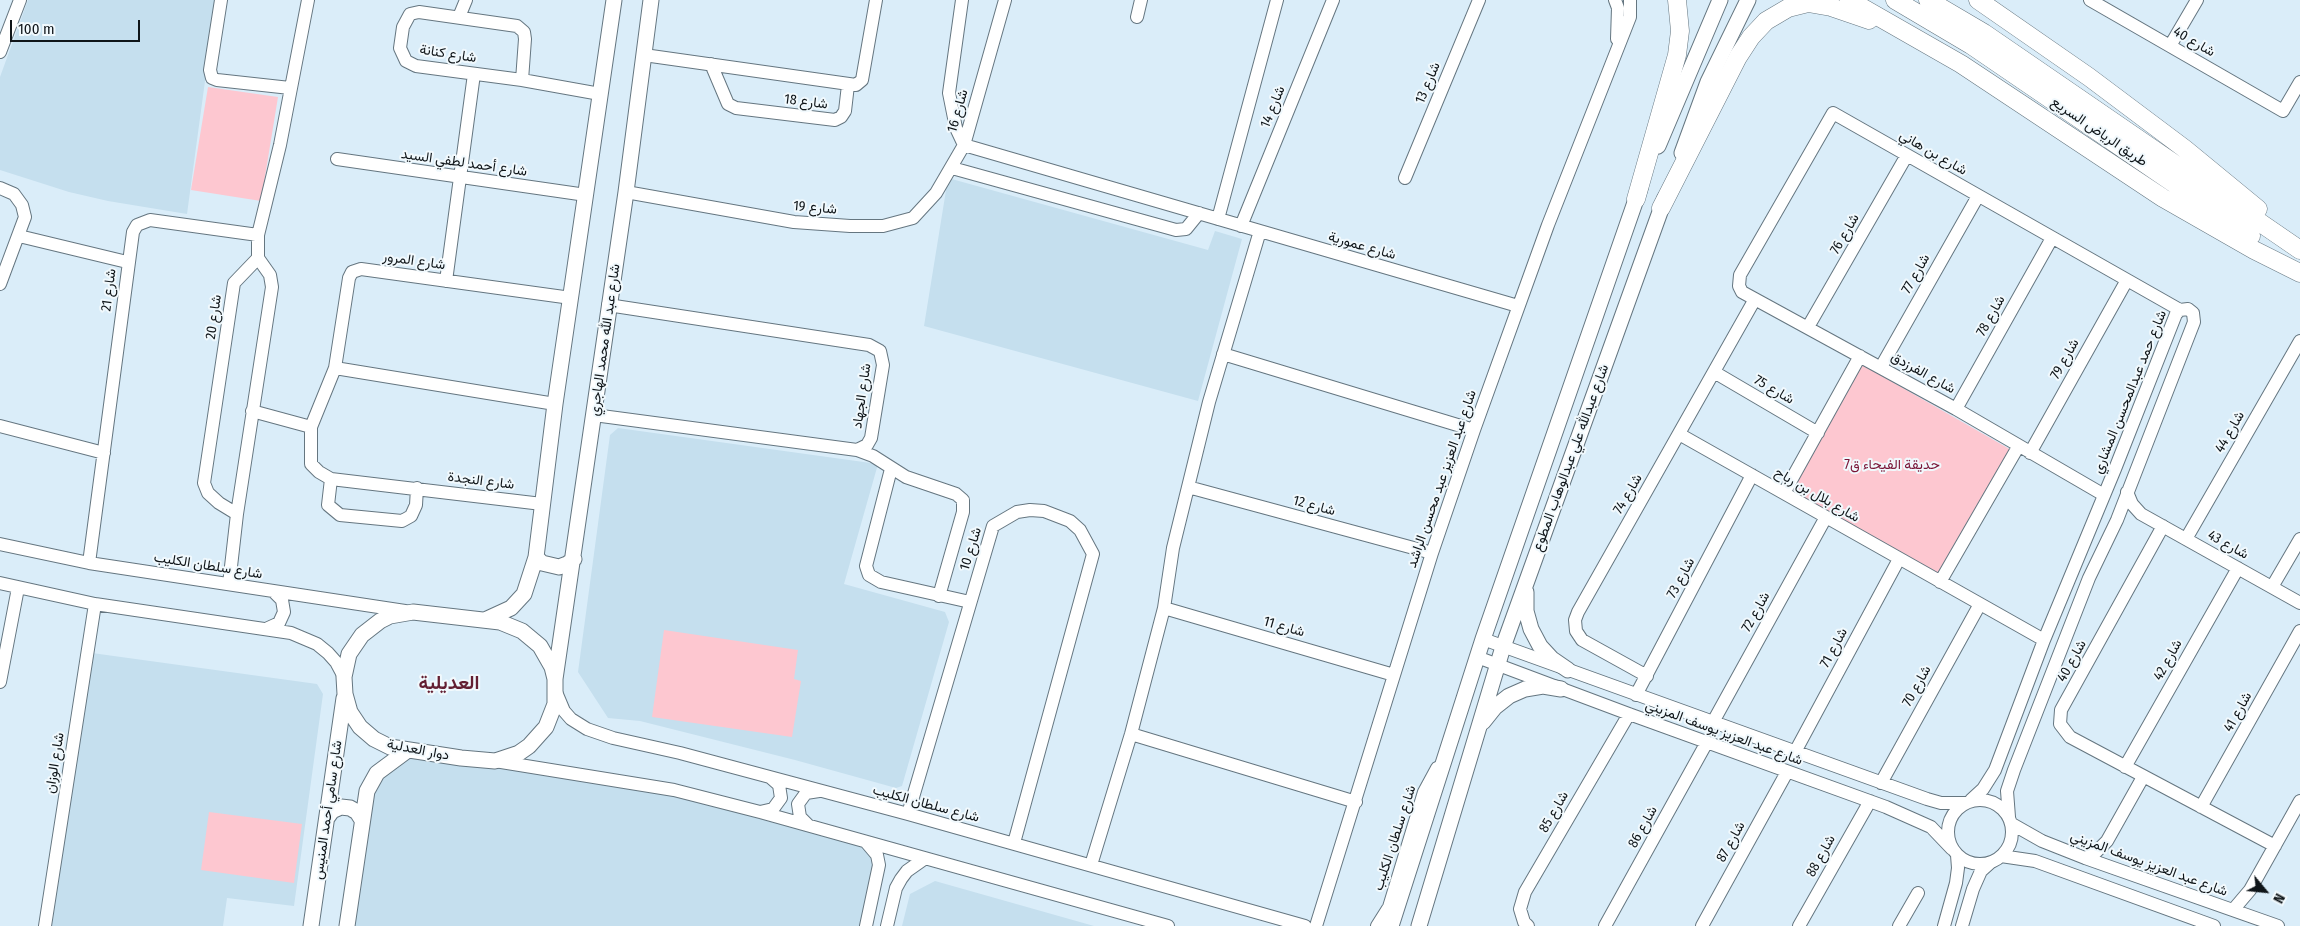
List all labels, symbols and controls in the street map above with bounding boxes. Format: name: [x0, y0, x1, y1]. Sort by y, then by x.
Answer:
scale bar: [12, 10, 142, 42]
text: 100 m: [18, 20, 55, 38]
street label: شارع 40: [2170, 23, 2218, 61]
street label: شارع كنانة: [418, 41, 478, 67]
street label: شارع 13: [1412, 60, 1444, 106]
street label: شارع 14: [1257, 84, 1289, 130]
street label: شارع 16: [944, 88, 972, 134]
street label: شارع 18: [783, 91, 829, 113]
street label: طريق الرياض السريع: [2048, 94, 2150, 170]
street label: شارع بن هاني: [1896, 127, 1970, 179]
street label: شارع أحمد لطفي السيد: [400, 146, 528, 180]
street label: شارع 19: [792, 198, 838, 218]
street label: شارع 76: [1827, 211, 1863, 257]
street label: شارع عمورية: [1326, 228, 1398, 264]
street label: شارع المرور: [382, 248, 446, 274]
street label: شارع 77: [1898, 251, 1934, 297]
street label: شارع عبد الله محمد الهاجري: [586, 263, 624, 417]
street label: شارع 21: [98, 268, 120, 312]
street label: شارع 78: [1973, 293, 2009, 339]
street label: شارع 20: [203, 294, 225, 340]
street label: شارع حمد عبدالمحسن المشاري: [2089, 308, 2171, 476]
street label: شارع 79: [2047, 336, 2083, 382]
street label: شارع الفرزدق: [1888, 348, 1958, 398]
street label: شارع الجهاد: [849, 362, 875, 430]
street label: شارع عبدالله علي عبدالوهاب المطوع: [1529, 362, 1613, 554]
street label: شارع 75: [1751, 372, 1797, 408]
street label: شارع عبد العزيز عبد محسن الراشد: [1404, 388, 1480, 570]
street label: شارع 44: [2211, 408, 2249, 456]
park label: حديقة الفيحاء ق7: [1844, 457, 1940, 473]
street label: شارع بلال بن رباح: [1771, 464, 1863, 526]
street label: شارع النجدة: [447, 469, 515, 493]
street label: شارع 74: [1610, 471, 1646, 517]
street label: شارع 12: [1291, 492, 1337, 520]
street label: شارع 10: [957, 525, 985, 573]
street label: شارع 43: [2205, 527, 2251, 563]
street label: شارع سلطان الكليب: [152, 549, 264, 583]
street label: شارع 73: [1663, 555, 1699, 601]
street label: شارع 72: [1738, 589, 1774, 635]
street label: شارع 11: [1261, 613, 1307, 641]
street label: شارع 71: [1817, 625, 1851, 671]
street label: شارع 40: [2054, 637, 2090, 685]
street label: شارع 42: [2150, 637, 2186, 683]
street label: شارع 70: [1899, 663, 1935, 709]
district label: العديلية: [419, 673, 479, 695]
street label: شارع 41: [2220, 689, 2256, 735]
street label: شارع عبد العزيز يوسف المزيني: [1643, 697, 1805, 769]
street label: شارع الوزان: [42, 731, 68, 795]
street label: دوار العدلية: [385, 736, 451, 764]
street label: شارع سامي أحمد المنيس: [310, 739, 346, 881]
street label: شارع سلطان الكليب: [871, 782, 981, 826]
street label: شارع سلطان الكليب: [1370, 783, 1420, 893]
street label: شارع 85: [1536, 788, 1572, 836]
street label: شارع 86: [1625, 803, 1661, 851]
street label: شارع 87: [1713, 819, 1749, 865]
street label: شارع عبد العزيز يوسف المزيني: [2068, 828, 2230, 900]
street label: شارع 88: [1803, 832, 1839, 880]
north arrow: [2240, 866, 2290, 916]
text: N: [2269, 891, 2288, 906]

